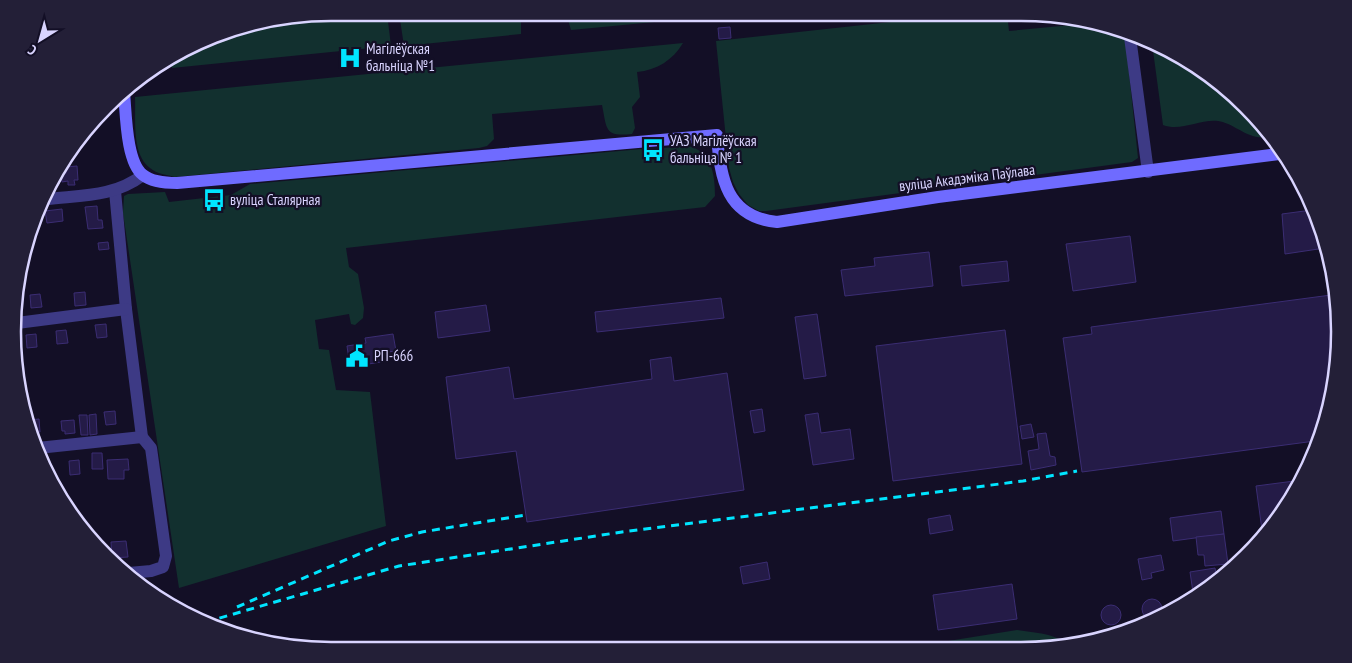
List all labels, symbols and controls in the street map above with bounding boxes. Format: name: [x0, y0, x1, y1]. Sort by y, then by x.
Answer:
north arrow: [15, 15, 65, 65]
place label: Магілёўская бальніца №1: [366, 39, 435, 75]
text: С: [24, 41, 40, 59]
hospital icon: Магілёўская бальніца №1: [337, 45, 363, 71]
place label: УАЗ Магілёўская бальніца № 1: [670, 131, 757, 167]
bus stop icon: УАЗ Магілёўская бальніца № 1: [640, 137, 666, 163]
street label: вуліца Акадэміка Паўлава: [898, 160, 1036, 195]
bus stop icon: вуліца Сталярная: [201, 187, 227, 213]
place label: вуліца Сталярная: [230, 190, 321, 209]
public building icon: РП-666: [344, 343, 370, 369]
place label: РП-666: [374, 346, 414, 365]

